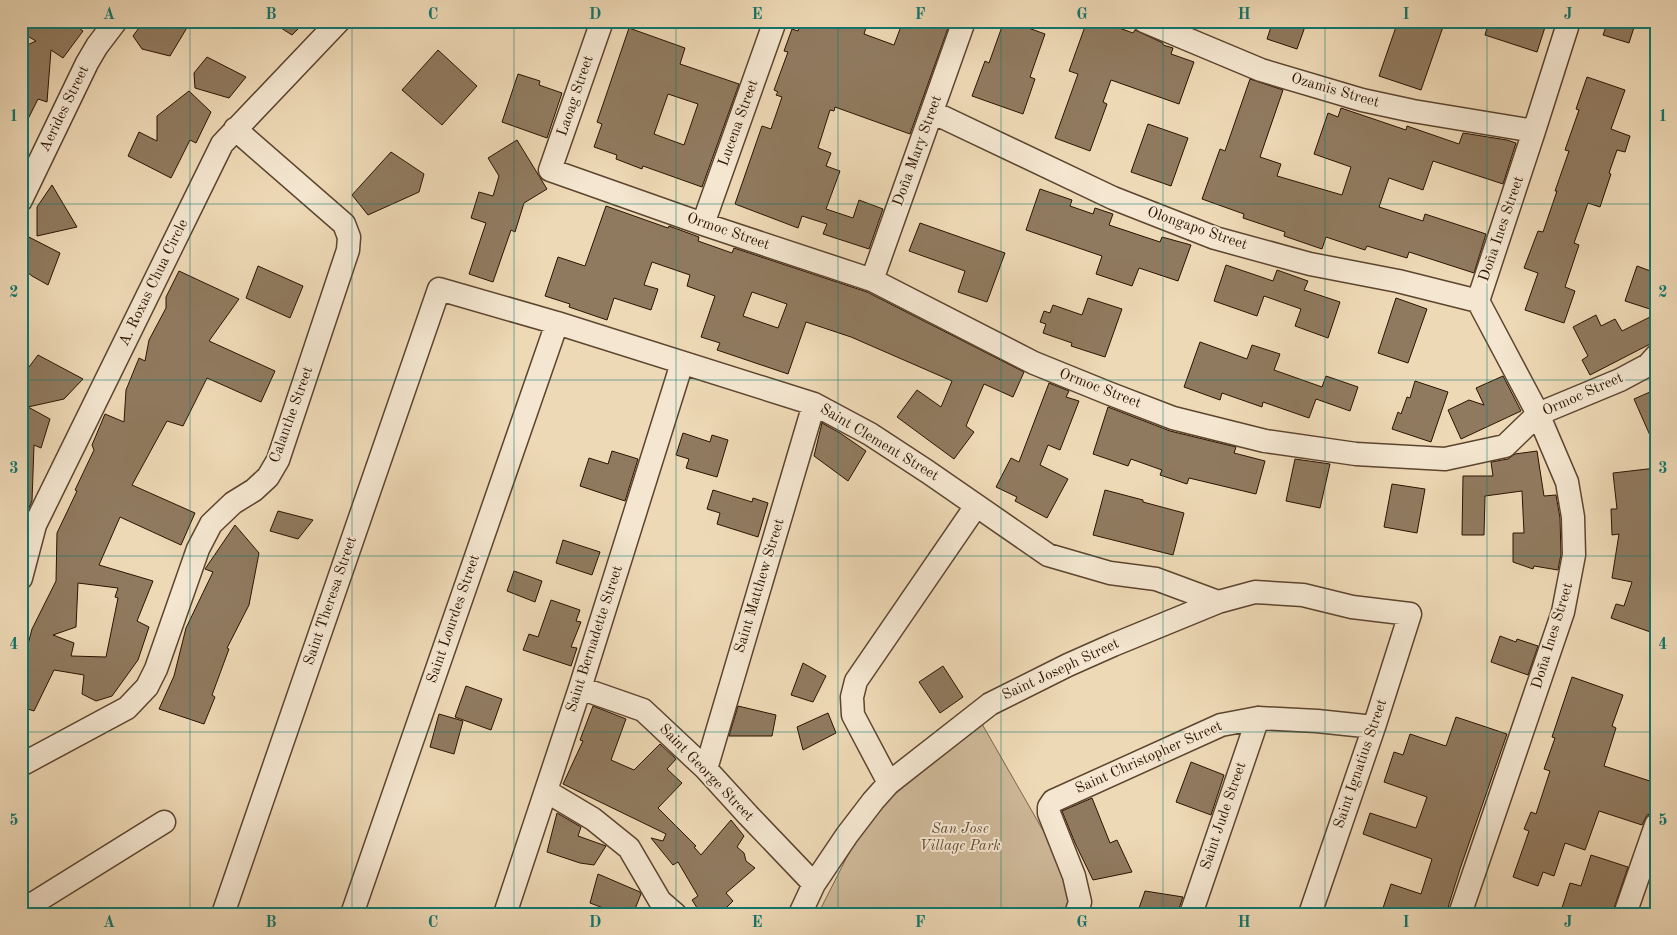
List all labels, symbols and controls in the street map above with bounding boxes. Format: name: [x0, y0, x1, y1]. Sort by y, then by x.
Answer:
text: A: [103, 7, 115, 23]
text: B: [265, 7, 277, 23]
text: C: [428, 7, 438, 23]
text: D: [589, 7, 601, 23]
text: E: [751, 7, 763, 23]
text: F: [915, 7, 926, 23]
text: G: [1076, 7, 1088, 23]
text: H: [1237, 7, 1251, 23]
text: I: [1402, 7, 1410, 23]
text: J: [1564, 7, 1573, 23]
street label: Laoag Street: [555, 54, 597, 138]
street label: Aerides Street: [38, 64, 92, 154]
street label: Ozamis Street: [1289, 71, 1381, 111]
street label: Lucena Street: [716, 78, 762, 168]
street label: Doña Mary Street: [891, 94, 945, 208]
text: 1: [9, 109, 19, 125]
text: 1: [1658, 109, 1668, 125]
street label: Doña Ines Street: [1477, 174, 1527, 284]
street label: Olongapo Street: [1145, 205, 1249, 253]
street label: Ormoc Street: [685, 211, 771, 253]
street label: A. Roxas Chua Circle: [117, 217, 191, 349]
text: 2: [9, 285, 19, 301]
text: 2: [1658, 285, 1668, 301]
street label: Calanthe Street: [268, 365, 316, 465]
street label: Ormoc Street: [1057, 366, 1143, 412]
street label: Ormoc Street: [1540, 371, 1626, 419]
street label: Saint Clement Street: [817, 402, 941, 484]
text: 3: [9, 461, 19, 477]
text: 3: [1658, 461, 1668, 477]
street label: Saint Matthew Street: [732, 517, 788, 655]
street label: Saint Theresa Street: [302, 535, 360, 667]
street label: Saint Lourdes Street: [425, 553, 483, 685]
street label: Saint Bernadette Street: [564, 564, 626, 714]
street label: Doña Ines Street: [1530, 581, 1576, 691]
street label: Saint Joseph Street: [1000, 636, 1122, 704]
text: 4: [9, 637, 19, 653]
text: 4: [1658, 637, 1668, 653]
street label: Saint Ignatius Street: [1332, 697, 1390, 831]
street label: Saint Christopher Street: [1073, 719, 1225, 797]
street label: Saint George Street: [656, 722, 756, 824]
street label: Saint Jude Street: [1198, 760, 1250, 872]
text: 5: [9, 813, 19, 829]
text: 5: [1658, 813, 1668, 829]
park label: San Jose Village Park: [919, 822, 1001, 854]
text: A: [103, 915, 115, 931]
text: B: [265, 915, 277, 931]
text: C: [428, 915, 438, 931]
text: D: [589, 915, 601, 931]
text: E: [751, 915, 763, 931]
text: F: [915, 915, 926, 931]
text: G: [1076, 915, 1088, 931]
text: H: [1237, 915, 1251, 931]
text: I: [1402, 915, 1410, 931]
text: J: [1564, 915, 1573, 931]

